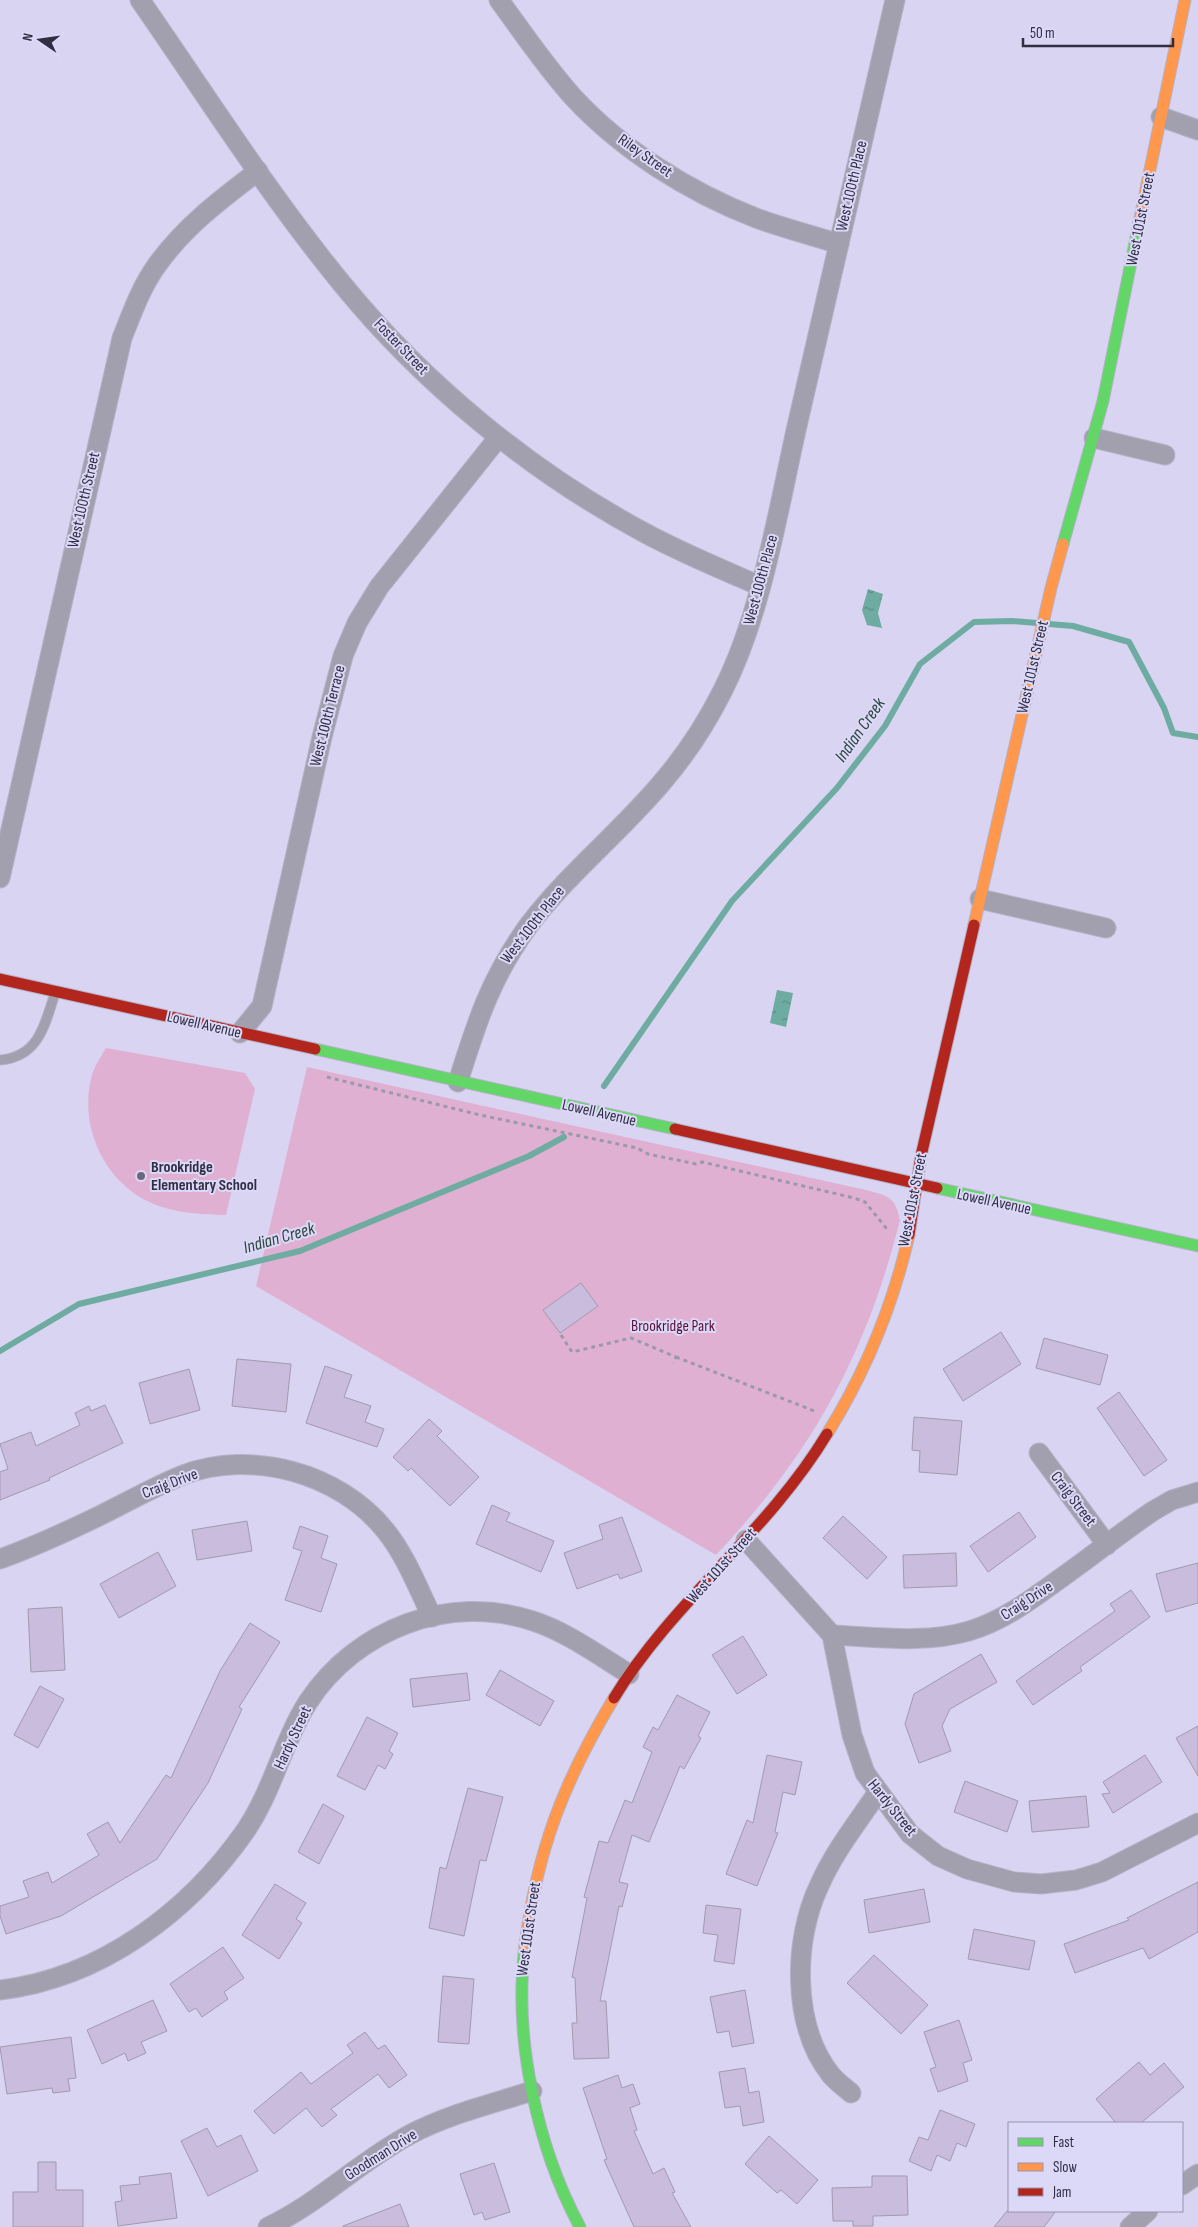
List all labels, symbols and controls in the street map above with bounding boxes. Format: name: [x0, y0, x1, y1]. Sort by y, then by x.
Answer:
north arrow: [15, 15, 65, 65]
scale bar: [1023, 15, 1173, 47]
text: 50 m: [1030, 24, 1055, 43]
text: N: [19, 32, 37, 43]
street label: Riley Street: [614, 130, 676, 182]
street label: West 100th Place: [832, 139, 872, 233]
street label: West 101st Street: [1123, 170, 1159, 267]
street label: Foster Street: [370, 315, 432, 379]
street label: West 100th Street: [64, 450, 104, 550]
street label: West 100th Place: [740, 533, 782, 627]
street label: West 101st Street: [1013, 618, 1053, 715]
street label: West 100th Terrace: [306, 663, 350, 769]
water label: Indian Creek: [830, 693, 890, 766]
street label: West 100th Place: [497, 883, 569, 967]
street label: Lowell Avenue: [165, 1007, 243, 1043]
street label: Lowell Avenue: [560, 1095, 638, 1131]
street label: West 101st Street: [895, 1151, 931, 1248]
place label: Brookridge Elementary School: [151, 1158, 257, 1195]
marker: Brookridge Elementary School: [135, 1170, 147, 1182]
street label: Lowell Avenue: [955, 1185, 1033, 1219]
water label: Indian Creek: [241, 1217, 318, 1258]
park label: Brookridge Park: [631, 1317, 715, 1336]
street label: Craig Drive: [139, 1465, 201, 1503]
street label: Craig Street: [1046, 1468, 1100, 1530]
street label: West 101st Street: [683, 1524, 761, 1608]
street label: Craig Drive: [997, 1577, 1057, 1625]
street label: Hardy Street: [270, 1703, 316, 1773]
street label: Hardy Street: [863, 1776, 921, 1840]
street label: West 101st Street: [513, 1881, 545, 1977]
legend: [1008, 2122, 1183, 2212]
street label: Goodman Drive: [341, 2125, 421, 2185]
text: Fast: [1053, 2133, 1075, 2152]
text: Slow: [1053, 2158, 1077, 2177]
text: Jam: [1052, 2183, 1071, 2202]

